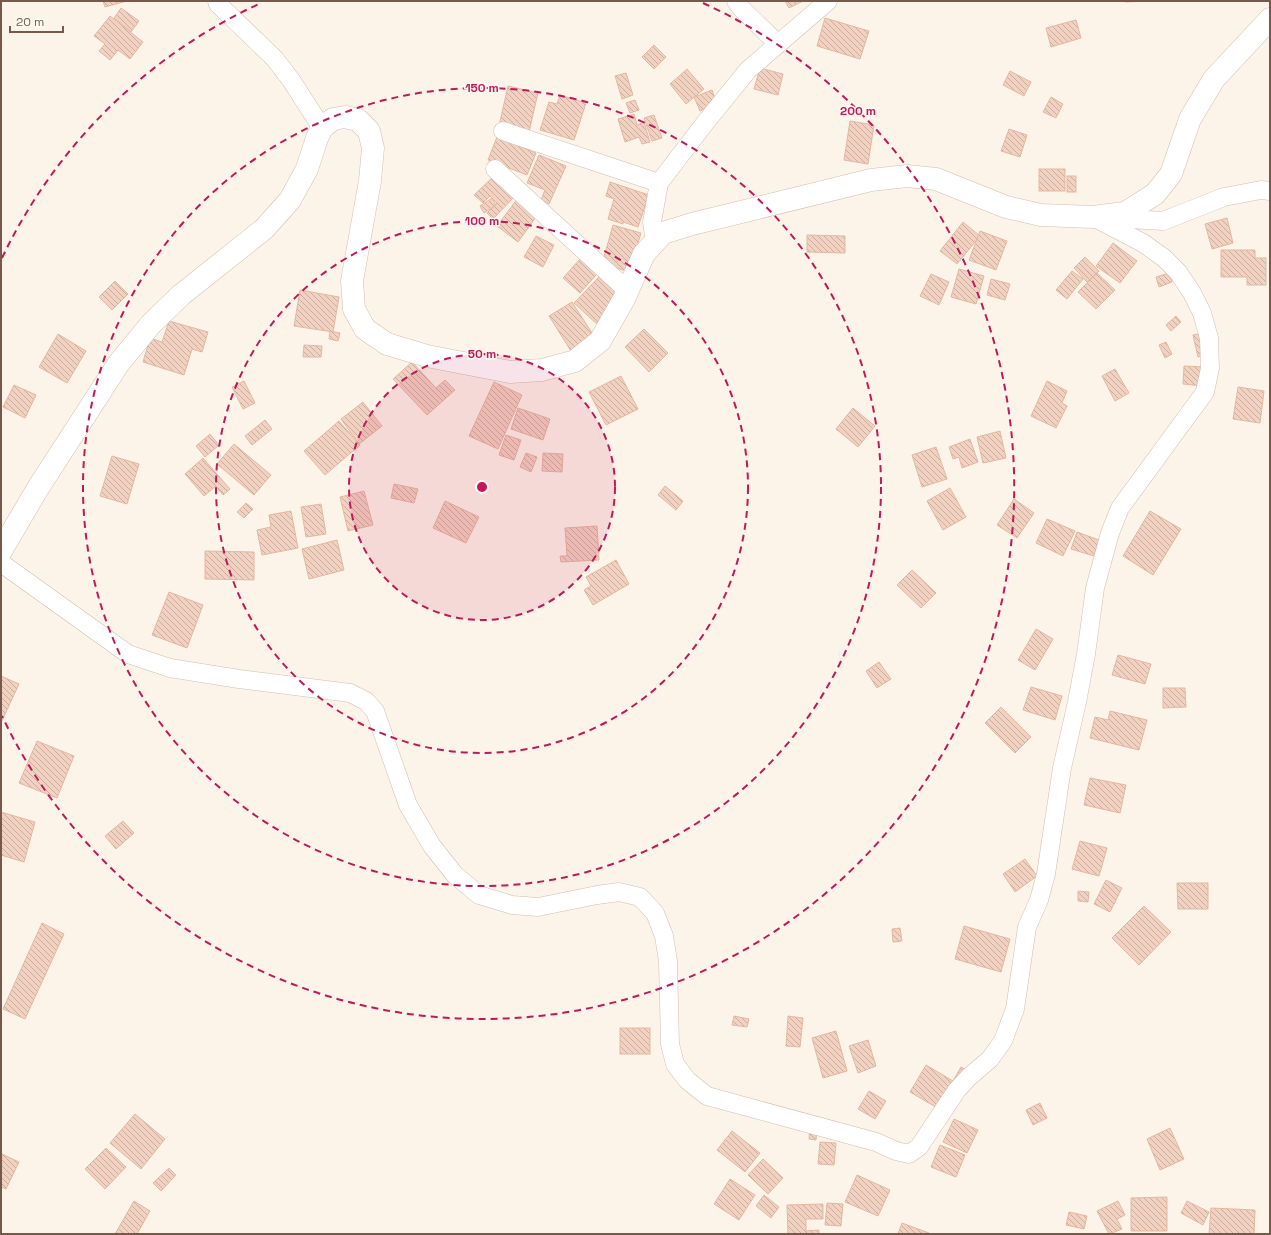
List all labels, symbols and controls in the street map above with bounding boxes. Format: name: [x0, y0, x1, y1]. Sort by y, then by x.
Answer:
scale bar: [10, 8, 63, 34]
text: 20 m: [16, 14, 44, 30]
text: 150 m: [465, 80, 499, 96]
text: 200 m: [840, 103, 876, 119]
text: 100 m: [465, 213, 499, 229]
text: 50 m: [468, 346, 496, 362]
centre of rings: [475, 480, 489, 494]

